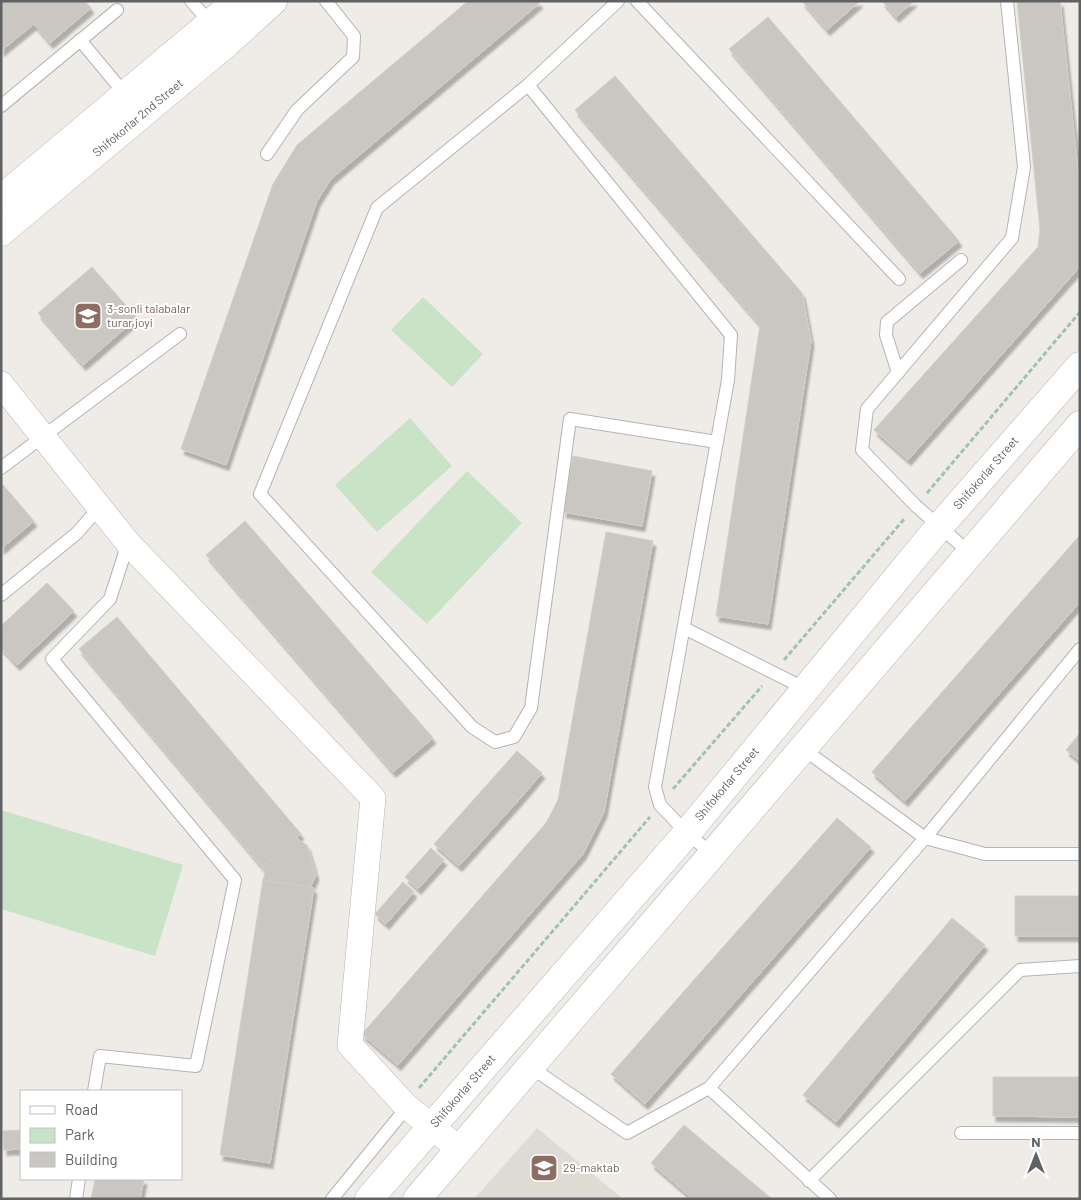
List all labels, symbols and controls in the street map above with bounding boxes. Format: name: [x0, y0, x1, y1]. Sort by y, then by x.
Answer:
street label: Shifokorlar 2nd Street: [89, 75, 185, 159]
school or university icon: 3-sonli talabalar turar joyi: [73, 301, 103, 331]
place label: 3-sonli talabalar turar joyi: [107, 301, 191, 329]
street label: Shifokorlar Street: [950, 433, 1021, 512]
street label: Shifokorlar Street: [691, 744, 761, 823]
street label: Shifokorlar Street: [427, 1051, 498, 1130]
legend: [20, 1090, 182, 1180]
text: Road: [65, 1100, 98, 1118]
text: Park: [65, 1125, 95, 1143]
north arrow: [1011, 1130, 1061, 1180]
text: N: [1031, 1133, 1041, 1150]
text: Building: [65, 1150, 118, 1168]
school or university icon: 29-maktab: [529, 1153, 559, 1183]
place label: 29-maktab: [563, 1160, 620, 1174]

